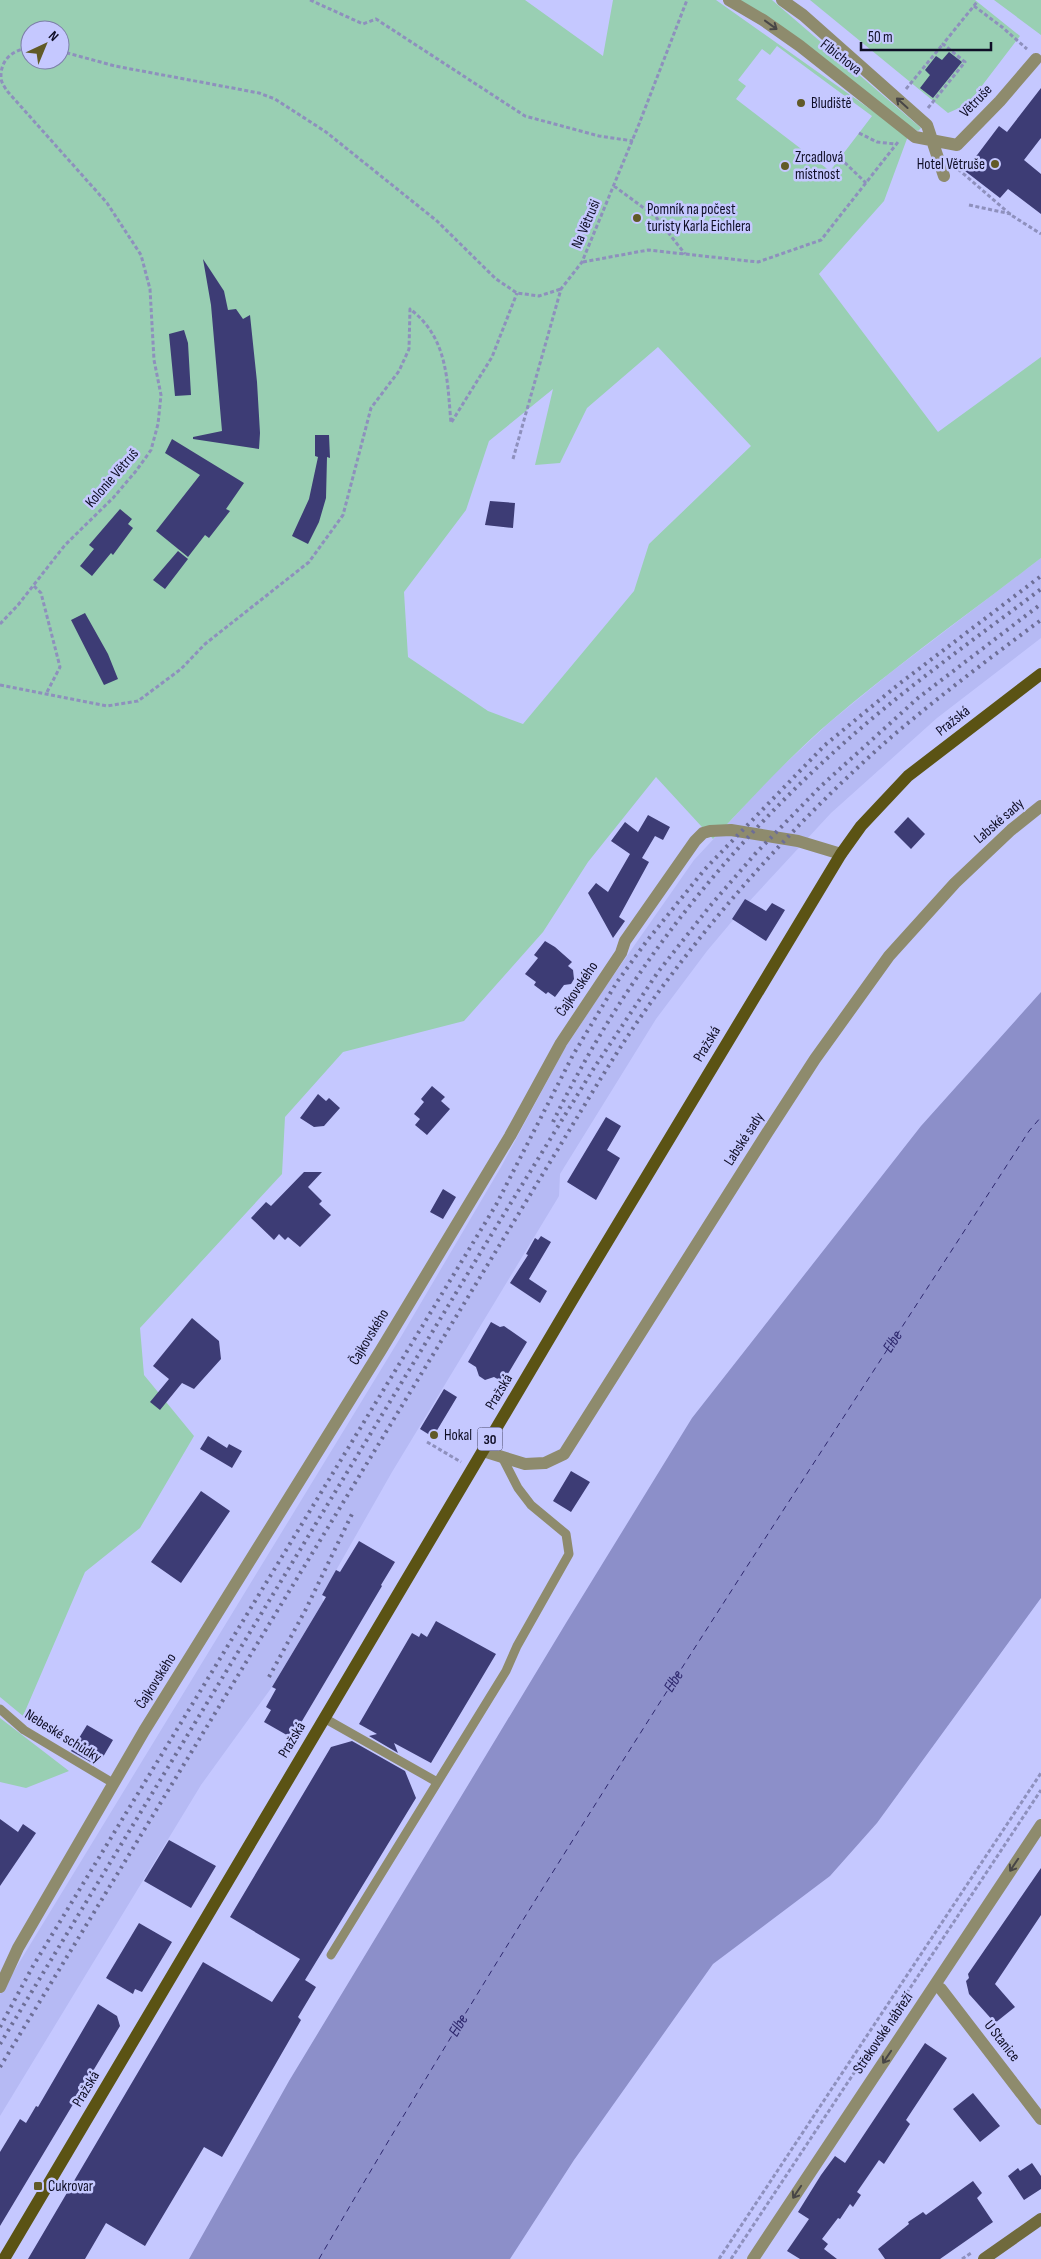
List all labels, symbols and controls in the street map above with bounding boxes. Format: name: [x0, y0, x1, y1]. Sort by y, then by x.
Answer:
north arrow: [20, 20, 70, 70]
one-way arrow: [764, 20, 778, 30]
scale bar: [861, 20, 991, 52]
text: N: [45, 27, 62, 45]
text: 50 m: [868, 28, 893, 47]
street label: Fibichova: [816, 35, 866, 79]
street label: Větruše: [956, 80, 996, 122]
place label: Bludiště: [811, 94, 852, 113]
marker: Bludiště: [795, 97, 807, 109]
one-way arrow: [895, 97, 908, 108]
place label: Zrcadlová místnost: [795, 148, 843, 184]
place label: Hotel Větruše: [917, 155, 985, 174]
marker: Hotel Větruše: [989, 158, 1001, 170]
marker: Zrcadlová místnost: [779, 160, 791, 172]
street label: Na Větruši: [567, 196, 605, 251]
place label: Pomník na počest turisty Karla Eichlera: [647, 200, 751, 236]
marker: Pomník na počest turisty Karla Eichlera: [631, 212, 643, 224]
street label: Kolonie Větruš: [81, 445, 143, 511]
street label: Pražská: [932, 702, 974, 740]
street label: Labské sady: [970, 794, 1028, 848]
street label: Čajkovského: [552, 958, 602, 1020]
street label: Pražská: [689, 1022, 725, 1065]
street label: Labské sady: [720, 1109, 768, 1169]
street label: Čajkovského: [345, 1305, 393, 1369]
water label: Elbe: [879, 1327, 906, 1356]
street label: Pražská: [481, 1370, 517, 1413]
place label: Hokal: [444, 1426, 472, 1445]
road number: 30: [478, 1428, 502, 1450]
marker: Hokal: [428, 1429, 440, 1441]
street label: Čajkovského: [131, 1649, 181, 1713]
water label: Elbe: [660, 1667, 687, 1696]
street label: Nebeské schůdky: [21, 1705, 105, 1767]
street label: Pražská: [274, 1718, 310, 1761]
one-way arrow: [1009, 1858, 1019, 1872]
street label: Střekovské nábřeží: [849, 1988, 917, 2077]
water label: Elbe: [444, 2011, 472, 2040]
street label: U Stanice: [980, 2016, 1024, 2066]
one-way arrow: [882, 2049, 892, 2063]
street label: Pražská: [68, 2067, 104, 2110]
place label: Cukrovar: [48, 2177, 94, 2196]
marker: Cukrovar: [32, 2180, 44, 2192]
one-way arrow: [792, 2185, 802, 2199]

